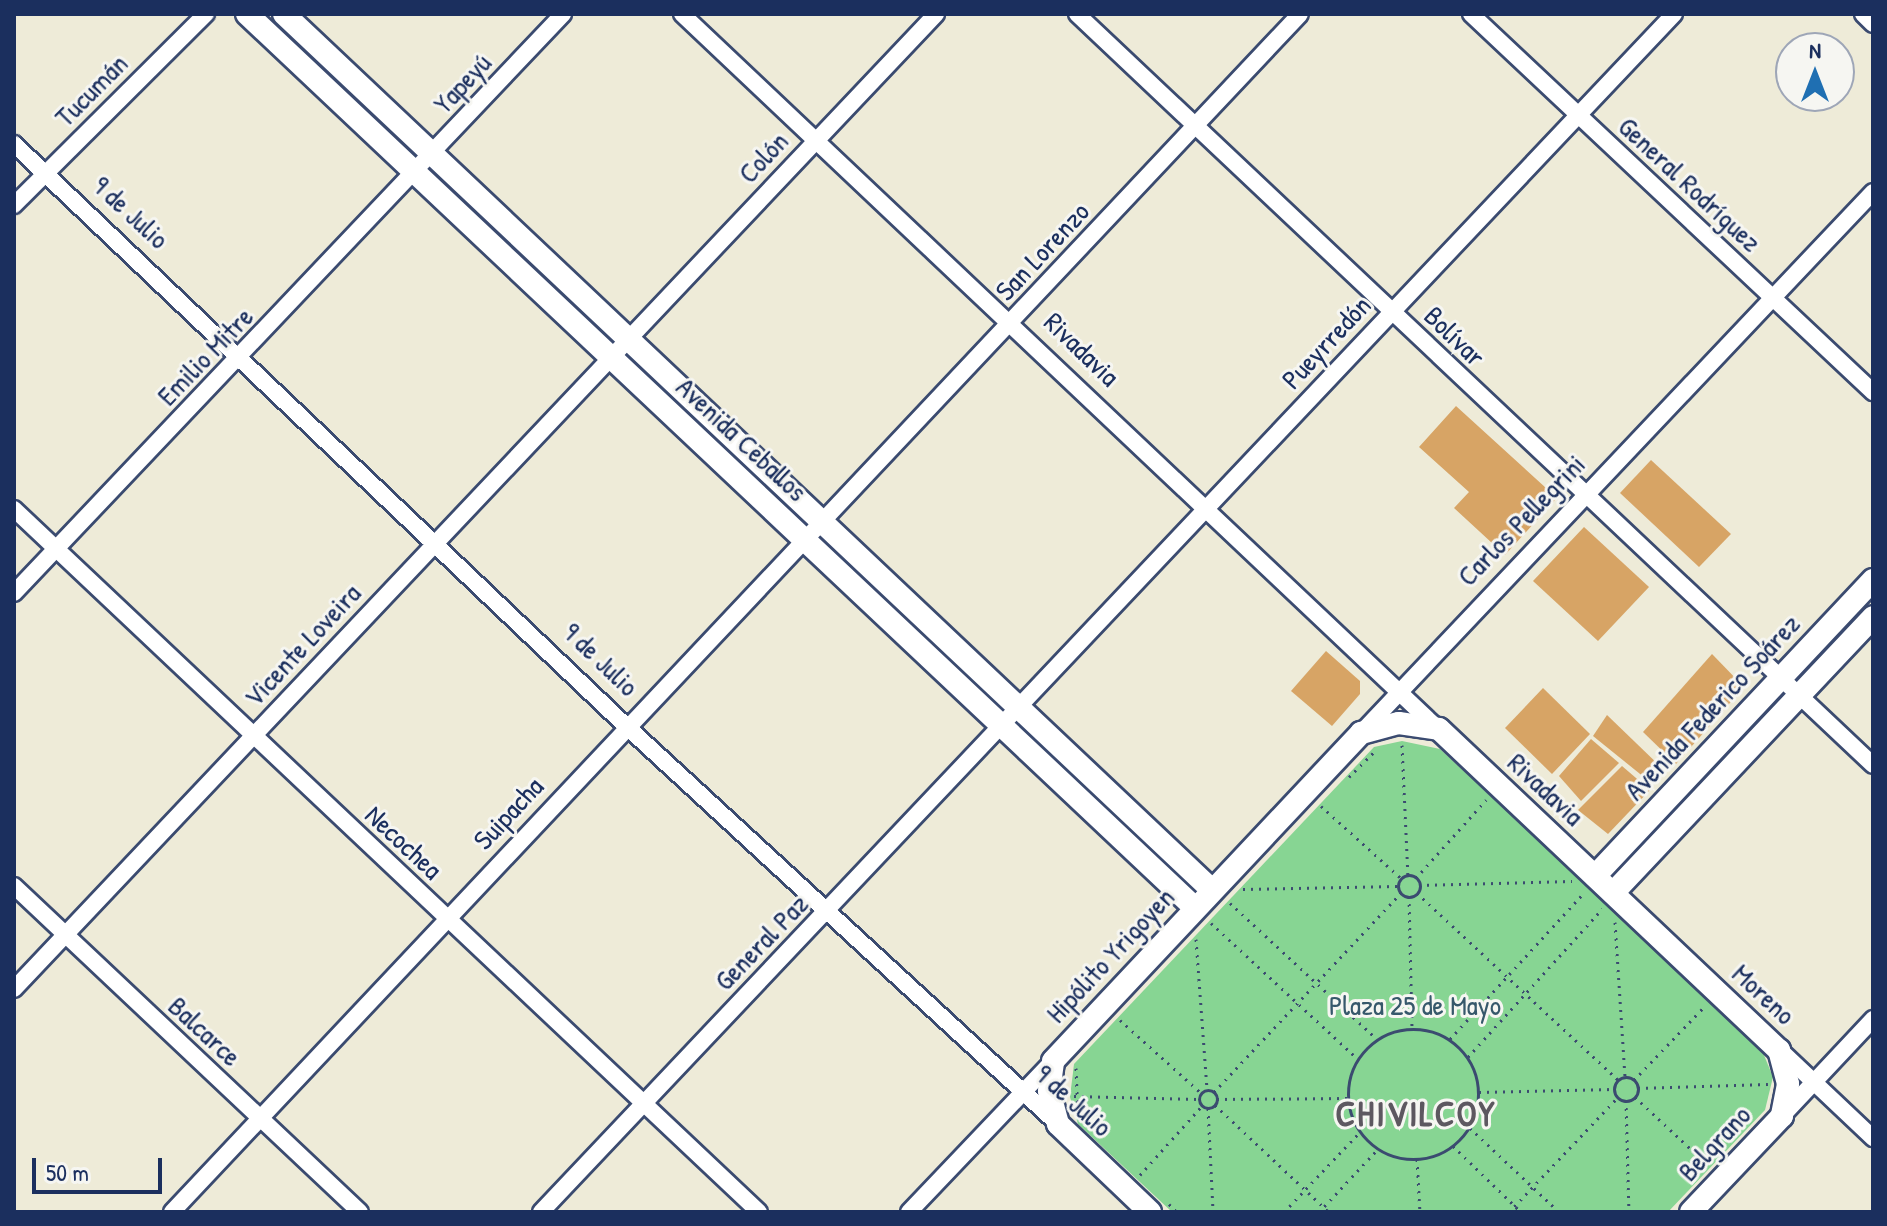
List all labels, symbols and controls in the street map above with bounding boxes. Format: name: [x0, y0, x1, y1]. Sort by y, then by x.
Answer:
north arrow: [1775, 32, 1855, 112]
text: N: [1809, 35, 1821, 65]
street label: Yapeyú: [426, 46, 498, 120]
street label: Tucumán: [48, 47, 134, 133]
street label: General Rodríguez: [1612, 109, 1768, 259]
street label: Colón: [731, 124, 795, 190]
street label: 9 de Julio: [86, 168, 176, 256]
street label: San Lorenzo: [988, 195, 1096, 307]
street label: Pueyrredón: [1274, 288, 1378, 396]
street label: Bolívar: [1417, 299, 1493, 373]
street label: Emilio Mitre: [150, 300, 260, 412]
street label: Rivadavia: [1037, 305, 1127, 393]
street label: Avenida Ceballos: [670, 370, 814, 508]
street label: Carlos Pellegrini: [1450, 447, 1592, 593]
street label: Vicente Loveira: [237, 577, 367, 713]
street label: Avenida Federico Soárez: [1617, 607, 1807, 807]
street label: 9 de Julio: [556, 615, 646, 703]
street label: Rivadavia: [1501, 746, 1591, 832]
street label: Suipacha: [466, 770, 550, 856]
street label: Necochea: [359, 798, 449, 886]
street label: Hipólito Yrigoyen: [1039, 880, 1181, 1030]
street label: General Paz: [707, 887, 815, 997]
street label: Moreno: [1726, 957, 1802, 1031]
park label: Plaza 25 de Mayo: [1329, 988, 1501, 1022]
street label: Balcarce: [162, 989, 248, 1073]
street label: 9 de Julio: [1029, 1057, 1119, 1143]
district label: CHIVILCOY: [1336, 1091, 1496, 1135]
street label: Belgrano: [1671, 1098, 1757, 1188]
scale bar: [36, 1142, 166, 1192]
text: 50 m: [46, 1156, 89, 1188]

